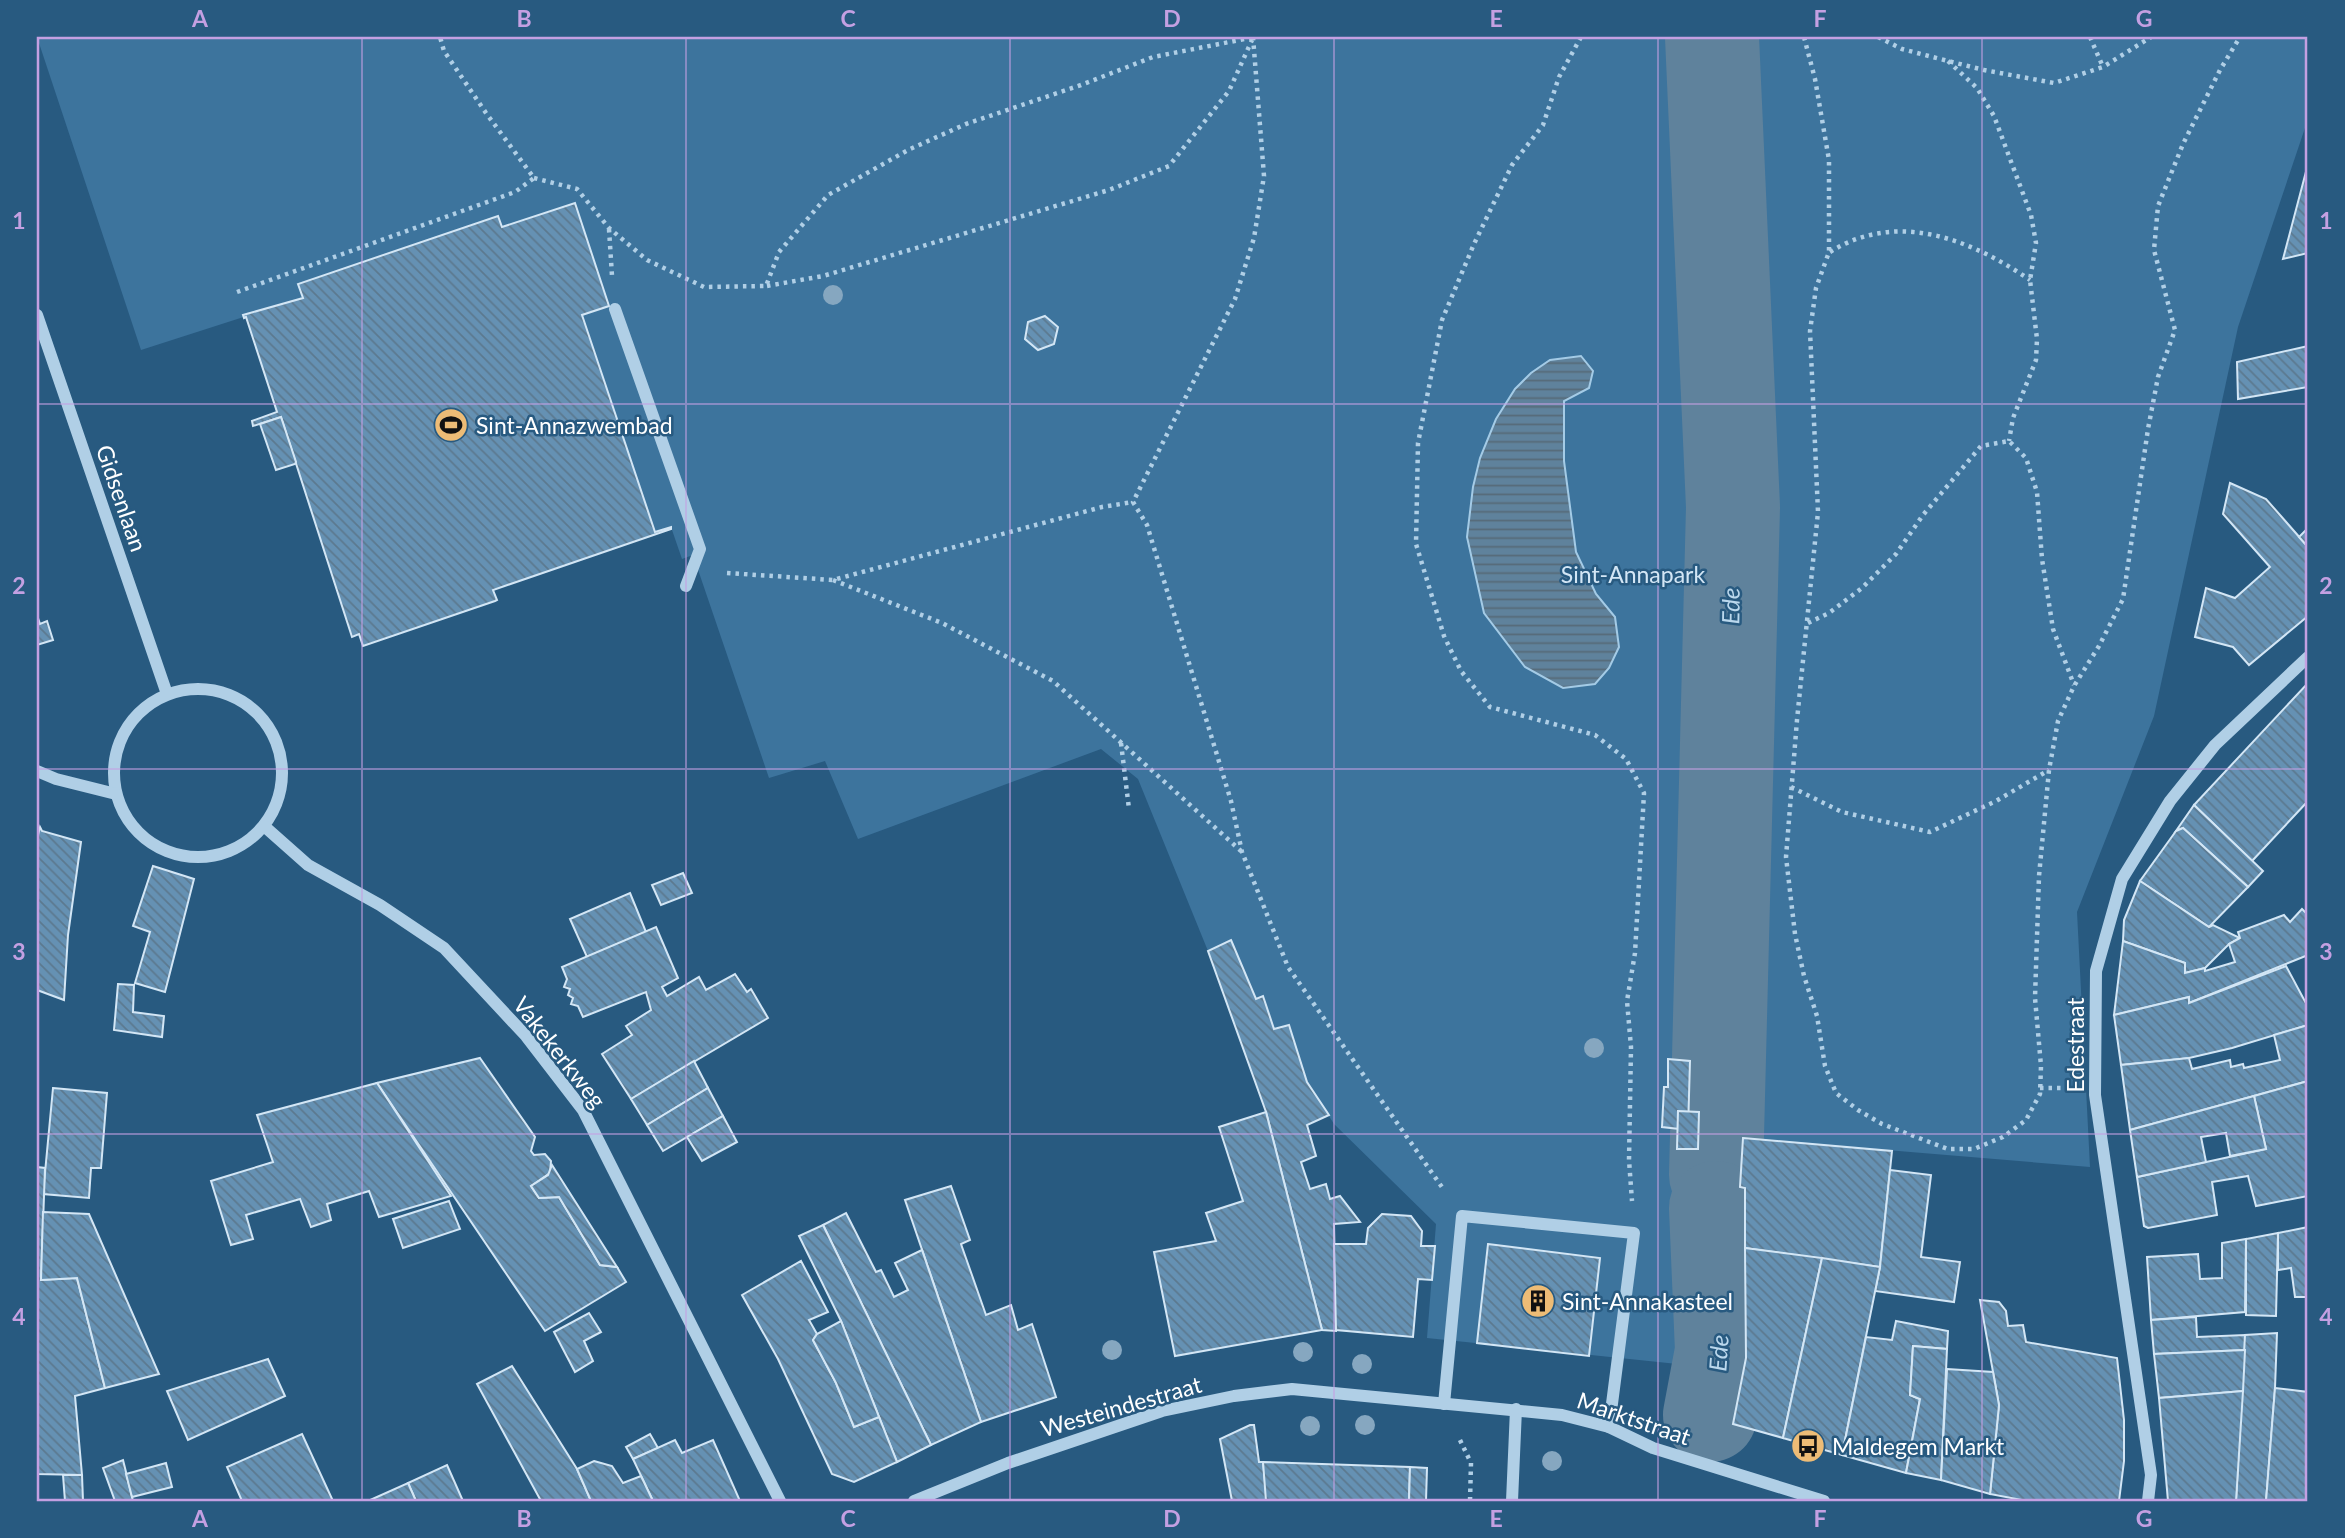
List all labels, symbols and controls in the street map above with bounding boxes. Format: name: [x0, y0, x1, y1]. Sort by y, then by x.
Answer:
text: A: [191, 4, 209, 32]
text: B: [516, 4, 532, 32]
text: C: [840, 4, 856, 32]
text: D: [1163, 4, 1181, 32]
text: E: [1489, 4, 1503, 32]
text: F: [1813, 4, 1827, 32]
text: G: [2136, 4, 2152, 32]
text: 1: [12, 206, 26, 234]
text: 1: [2319, 206, 2333, 234]
sports icon: Sint-Annazwembad: [432, 406, 470, 444]
place label: Sint-Annazwembad: [476, 411, 673, 439]
street label: Gidsenlaan: [91, 441, 153, 555]
park label: Sint-Annapark: [1561, 560, 1705, 588]
text: 2: [12, 571, 26, 599]
text: 2: [2319, 571, 2333, 599]
water label: Ede: [1715, 587, 1745, 625]
text: 3: [12, 937, 26, 965]
text: 3: [2319, 937, 2333, 965]
street label: Vakekerkweg: [508, 991, 612, 1113]
street label: Edestraat: [2061, 997, 2089, 1093]
building icon: Sint-Annakasteel: [1519, 1282, 1557, 1320]
place label: Sint-Annakasteel: [1562, 1287, 1733, 1315]
text: 4: [12, 1302, 26, 1330]
text: 4: [2319, 1302, 2333, 1330]
water label: Ede: [1702, 1334, 1734, 1372]
street label: Westeindestraat: [1038, 1370, 1205, 1442]
street label: Marktstraat: [1574, 1386, 1695, 1451]
bus stop icon: Maldegem Markt: [1789, 1427, 1827, 1465]
place label: Maldegem Markt: [1832, 1432, 2005, 1460]
text: A: [191, 1504, 209, 1532]
text: B: [516, 1504, 532, 1532]
text: C: [840, 1504, 856, 1532]
text: D: [1163, 1504, 1181, 1532]
text: E: [1489, 1504, 1503, 1532]
text: F: [1813, 1504, 1827, 1532]
text: G: [2136, 1504, 2152, 1532]

